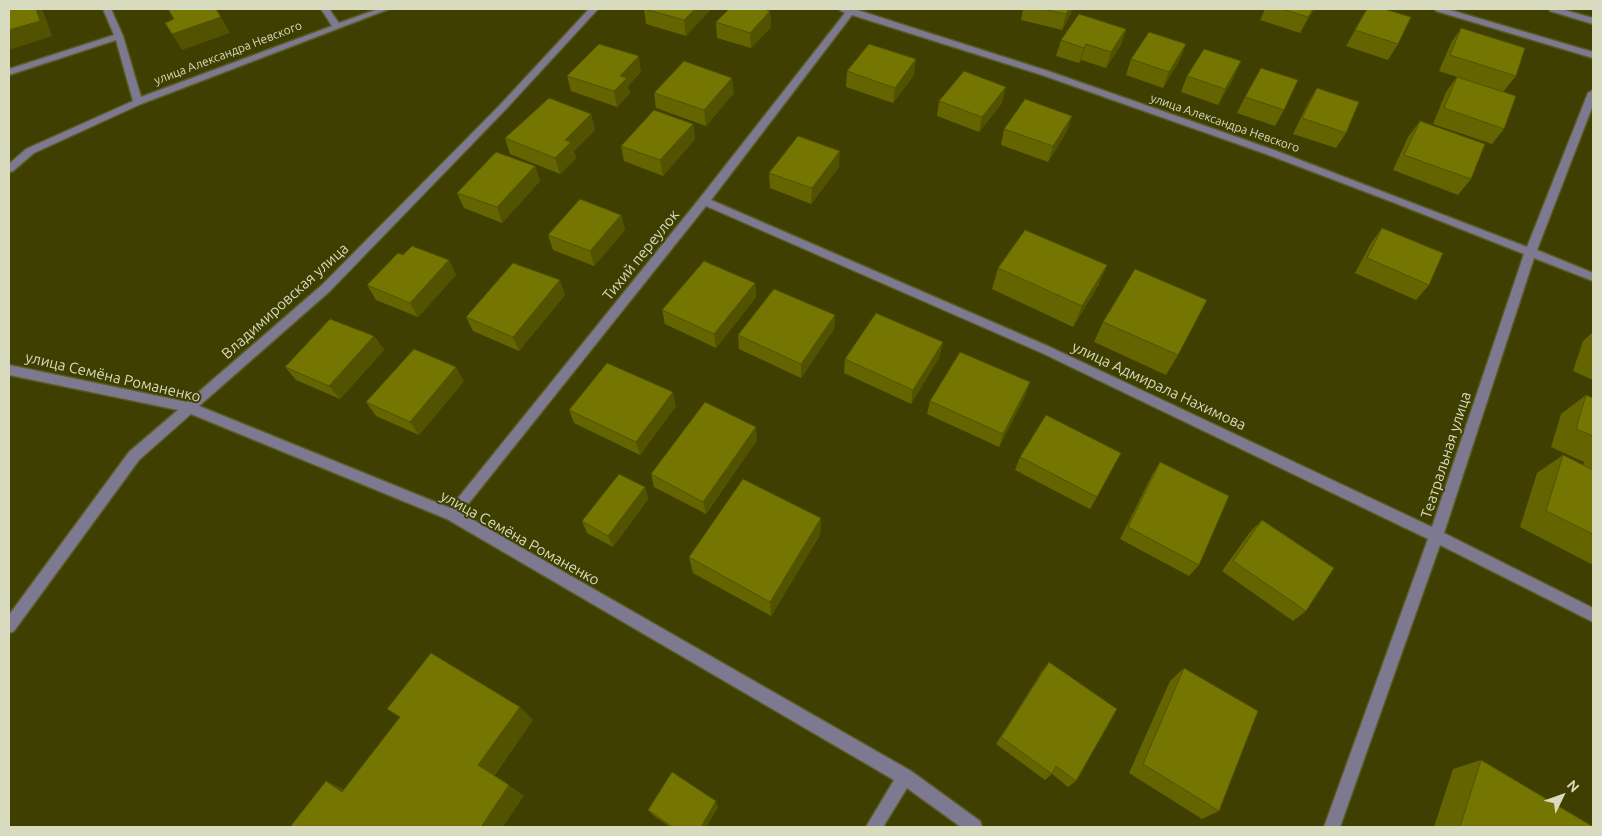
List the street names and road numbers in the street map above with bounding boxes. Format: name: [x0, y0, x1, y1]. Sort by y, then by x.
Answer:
street label: улица Александра Невского: [152, 18, 304, 88]
street label: улица Александра Невского: [1148, 91, 1302, 155]
street label: Тихий переулок: [599, 206, 683, 304]
street label: Владимировская улица: [218, 239, 352, 363]
street label: улица Адмирала Нахимова: [1069, 338, 1249, 434]
street label: улица Семёна Романенко: [24, 348, 202, 406]
street label: Театральная улица: [1417, 389, 1475, 521]
street label: улица Семёна Романенко: [437, 487, 603, 589]

